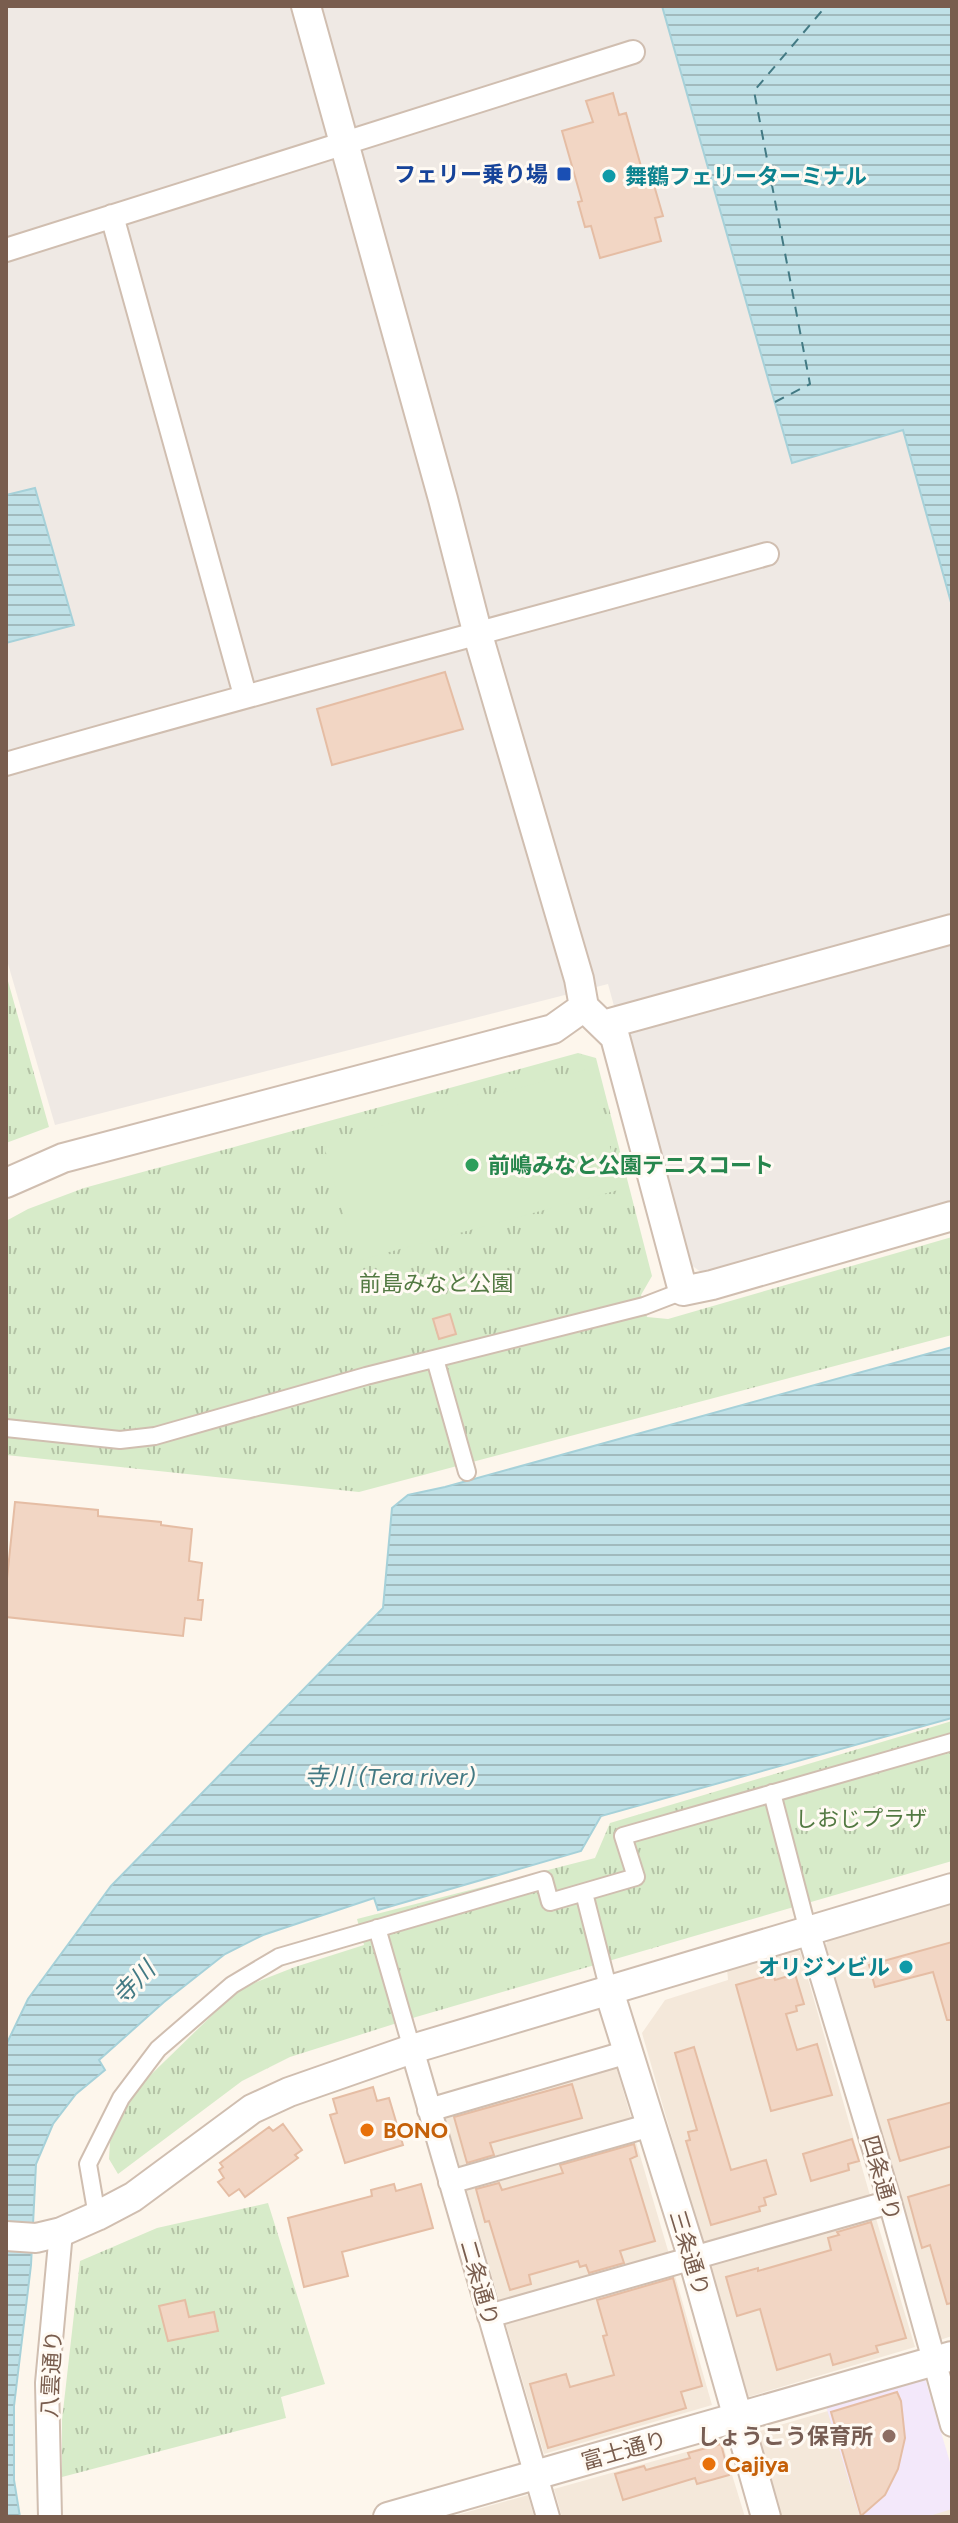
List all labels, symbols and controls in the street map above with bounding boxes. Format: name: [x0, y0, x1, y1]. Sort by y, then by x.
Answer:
place label: フェリー乗り場: [394, 161, 548, 188]
place label: 舞鶴フェリーターミナル: [625, 163, 867, 190]
marker: フェリー乗り場: [555, 165, 573, 183]
marker: 舞鶴フェリーターミナル: [600, 167, 618, 185]
place label: 前嶋みなと公園テニスコート: [488, 1152, 774, 1179]
marker: 前嶋みなと公園テニスコート: [463, 1156, 481, 1174]
park label: 前島みなと公園: [359, 1270, 513, 1297]
water label: 寺川 (Tera river): [304, 1762, 476, 1791]
park label: しおじプラザ: [795, 1805, 927, 1832]
water label: 寺川: [107, 1953, 163, 2010]
place label: オリジンビル: [758, 1954, 890, 1981]
marker: オリジンビル: [897, 1958, 915, 1976]
place label: BONO: [383, 2117, 448, 2144]
marker: BONO: [358, 2121, 376, 2139]
street label: 四条通り: [856, 2132, 907, 2224]
street label: 三条通り: [664, 2207, 715, 2299]
street label: 二条通り: [454, 2237, 505, 2329]
street label: 八雲通り: [36, 2329, 67, 2419]
place label: しょうこう保育所: [697, 2423, 873, 2450]
street label: 富士通り: [578, 2425, 670, 2476]
marker: しょうこう保育所: [880, 2427, 898, 2445]
place label: Cajiya: [725, 2451, 789, 2478]
marker: Cajiya: [700, 2455, 718, 2473]

